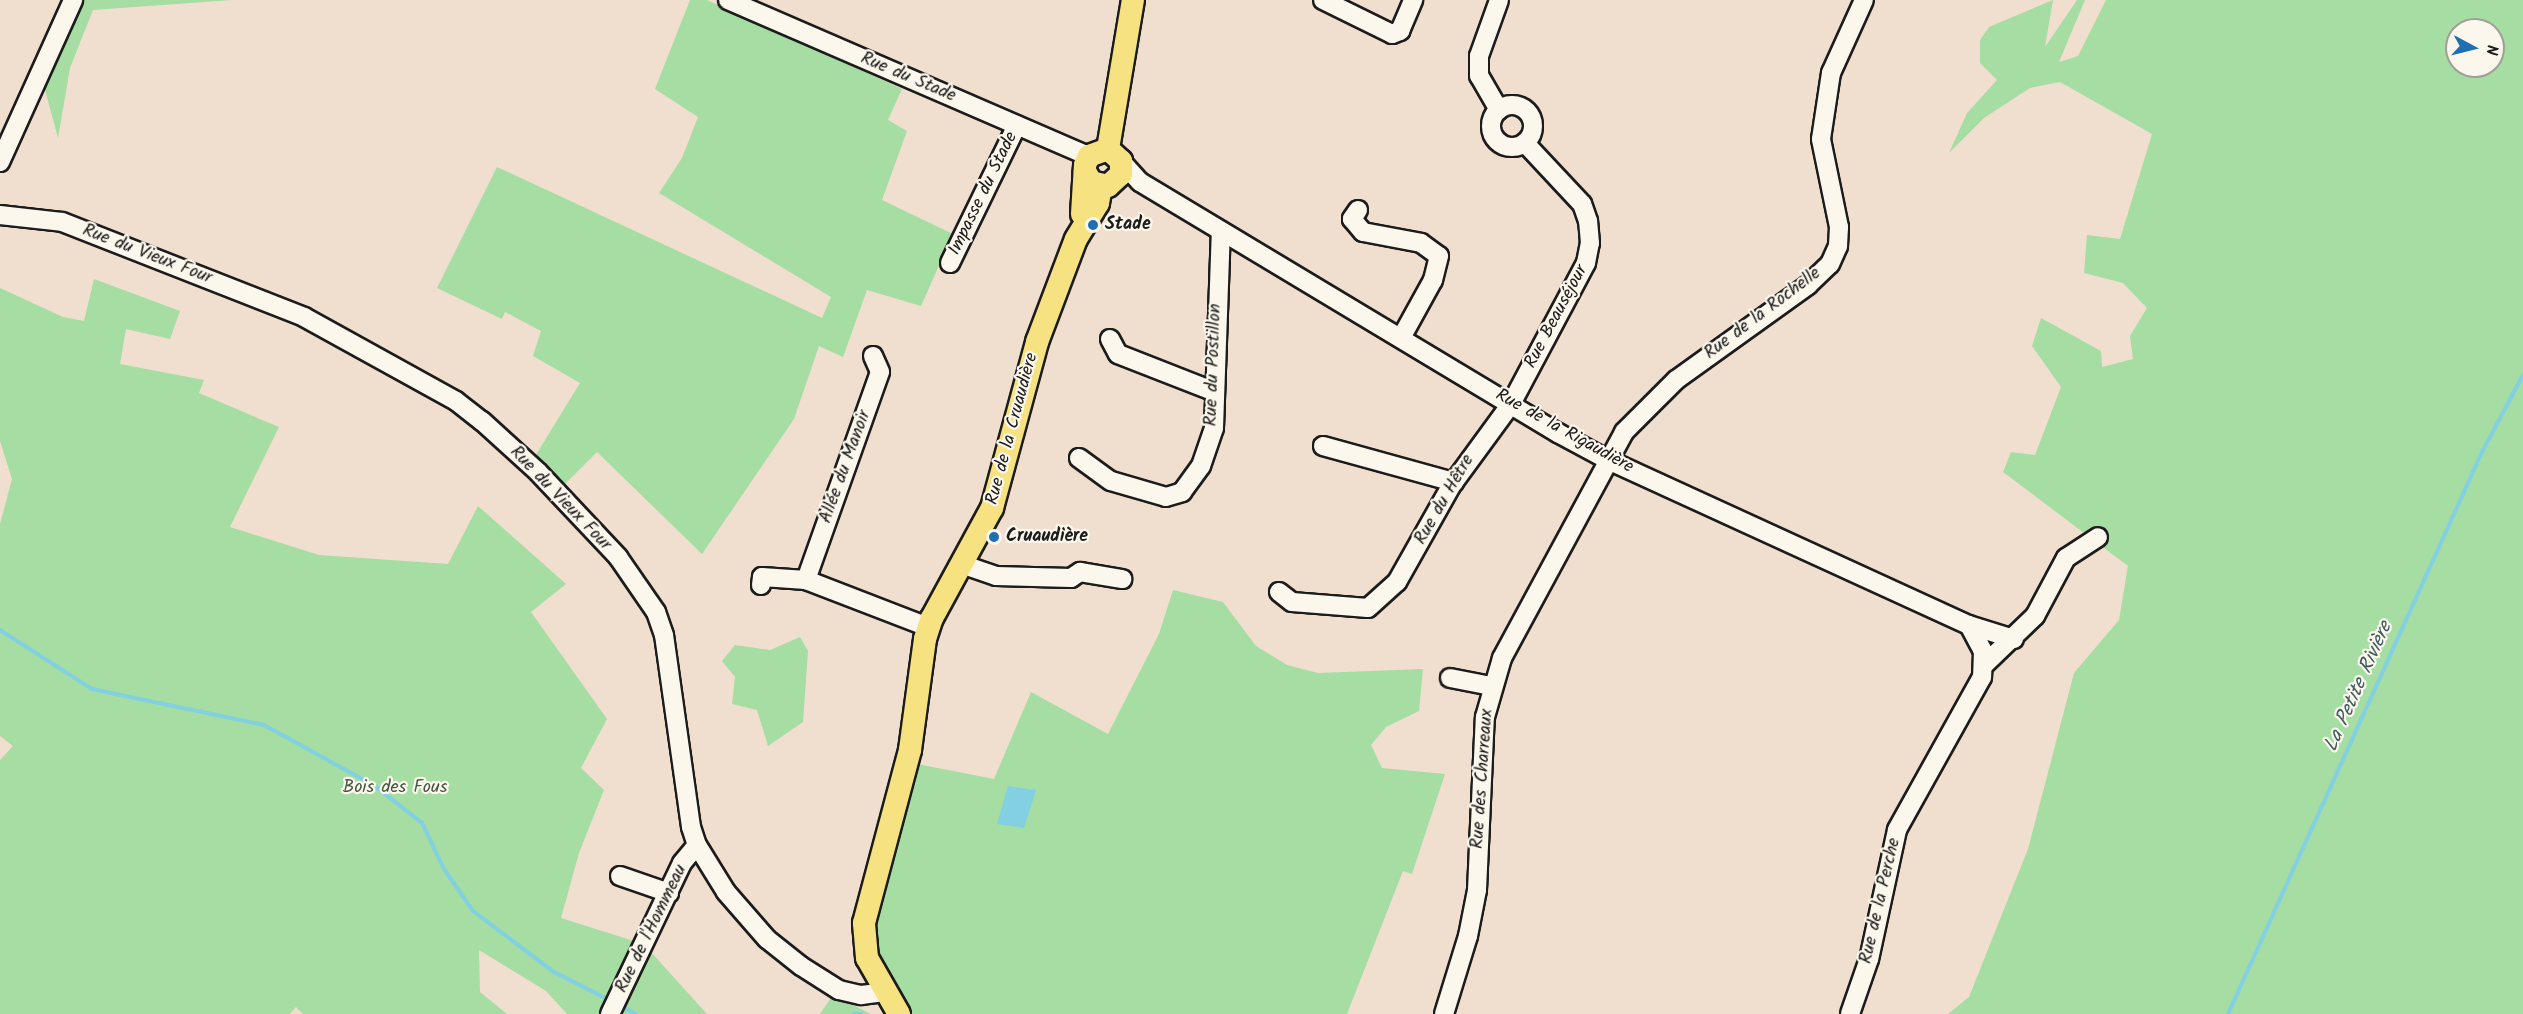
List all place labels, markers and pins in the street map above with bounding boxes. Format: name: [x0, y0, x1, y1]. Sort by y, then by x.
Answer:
place label: Stade: [1105, 214, 1151, 236]
marker: Stade: [1086, 218, 1100, 232]
place label: Cruaudière: [1006, 526, 1088, 548]
marker: Cruaudière: [987, 530, 1001, 544]

